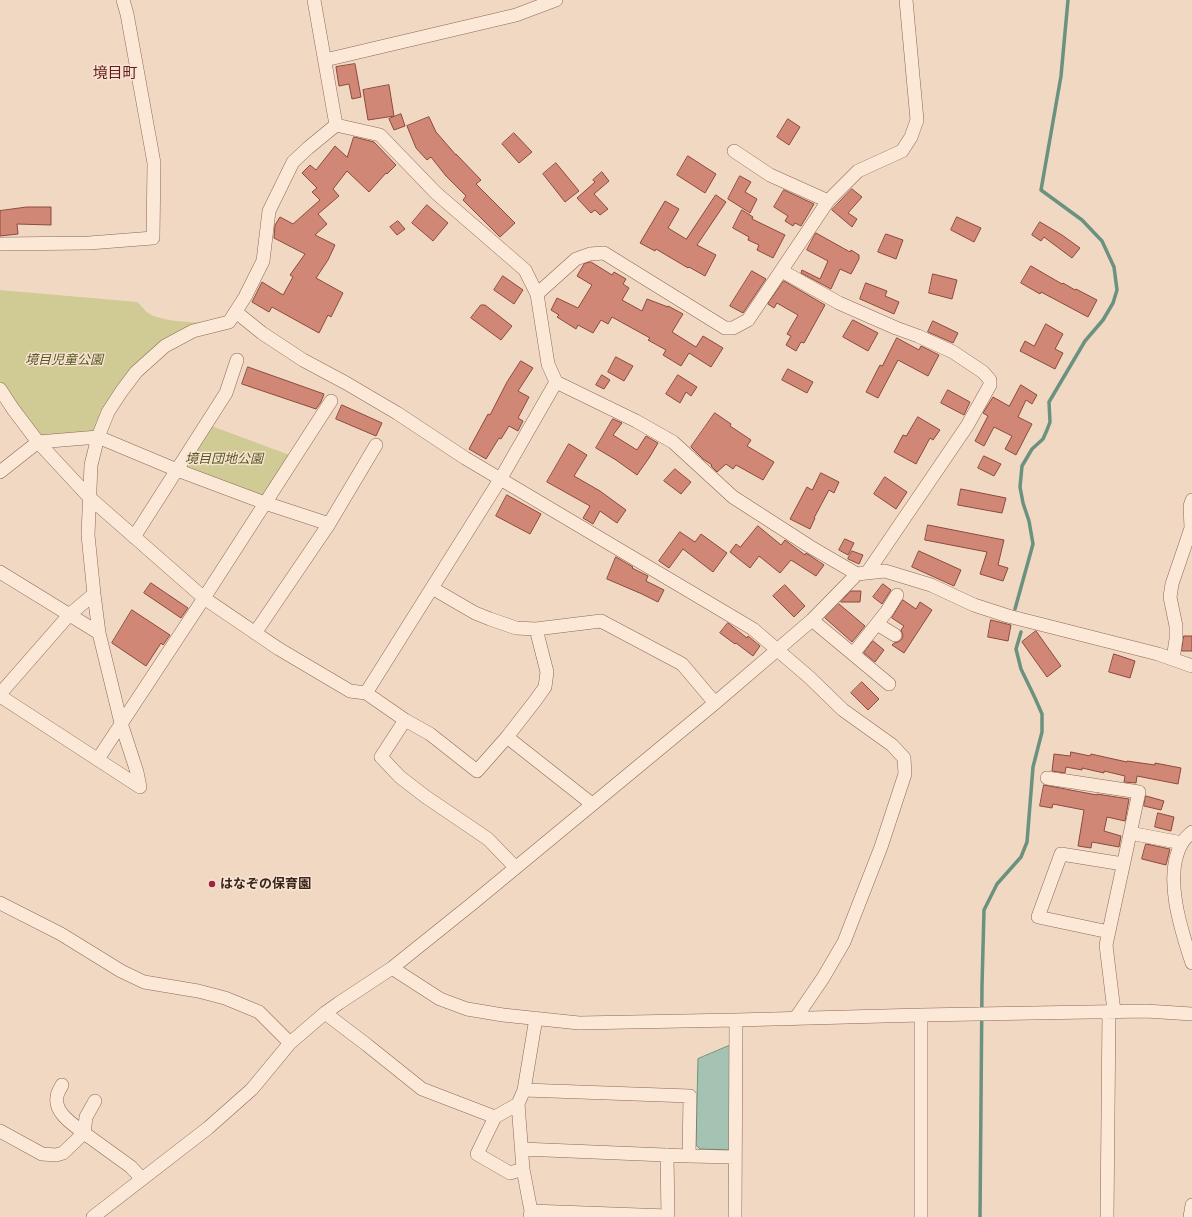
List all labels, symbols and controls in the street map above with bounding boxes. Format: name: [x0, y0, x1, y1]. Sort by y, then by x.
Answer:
district label: 境目町: [93, 64, 137, 82]
park label: 境目児童公園: [25, 352, 103, 368]
park label: 境目団地公園: [185, 451, 263, 467]
place label: はなぞの保育園: [220, 876, 311, 892]
marker: はなぞの保育園: [207, 879, 217, 889]

